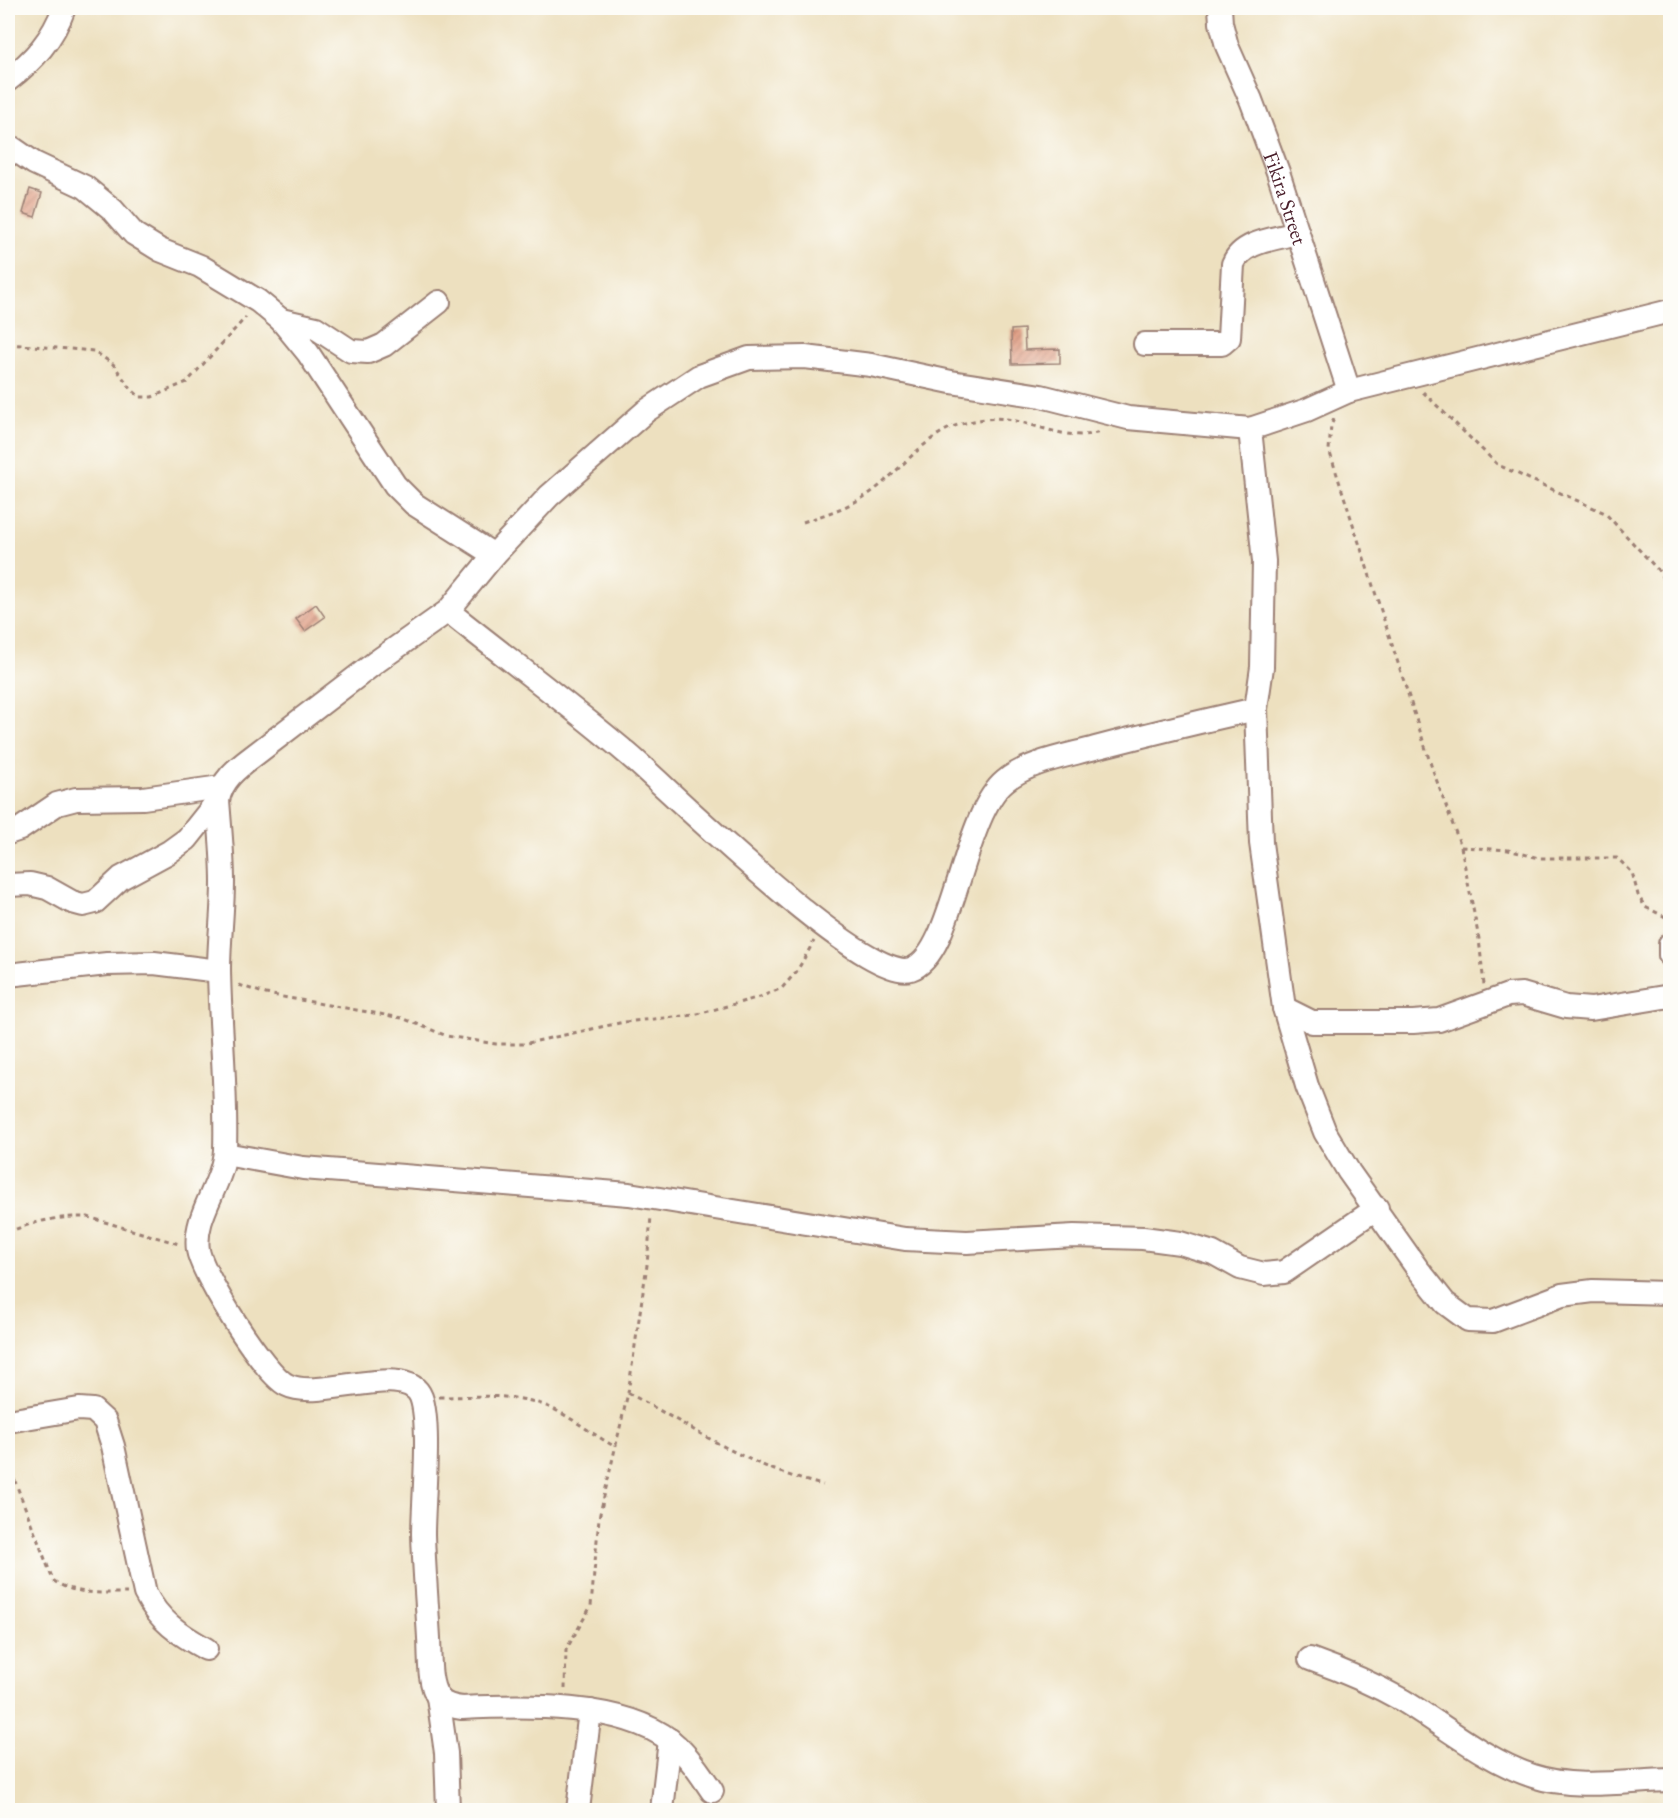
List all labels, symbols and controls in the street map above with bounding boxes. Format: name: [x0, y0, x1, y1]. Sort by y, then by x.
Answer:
street label: Fikira Street: [1258, 147, 1314, 248]

